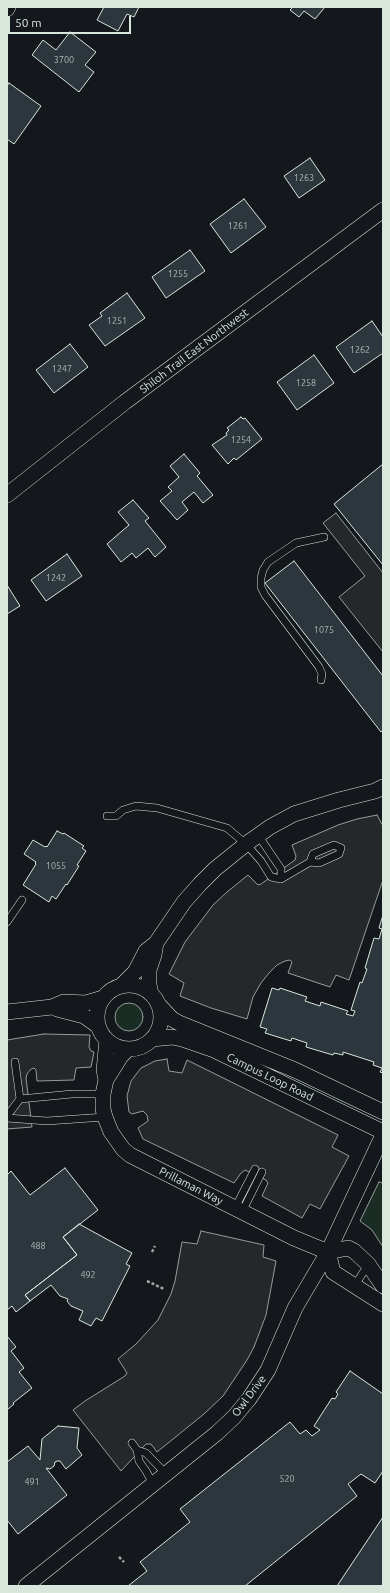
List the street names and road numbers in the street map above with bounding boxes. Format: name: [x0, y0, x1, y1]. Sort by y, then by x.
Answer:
street label: Shiloh Trail East Northwest: [137, 306, 251, 396]
street label: Campus Loop Road: [225, 1050, 315, 1104]
street label: Prillaman Way: [157, 1164, 225, 1208]
street label: Owl Drive: [229, 1373, 269, 1419]

